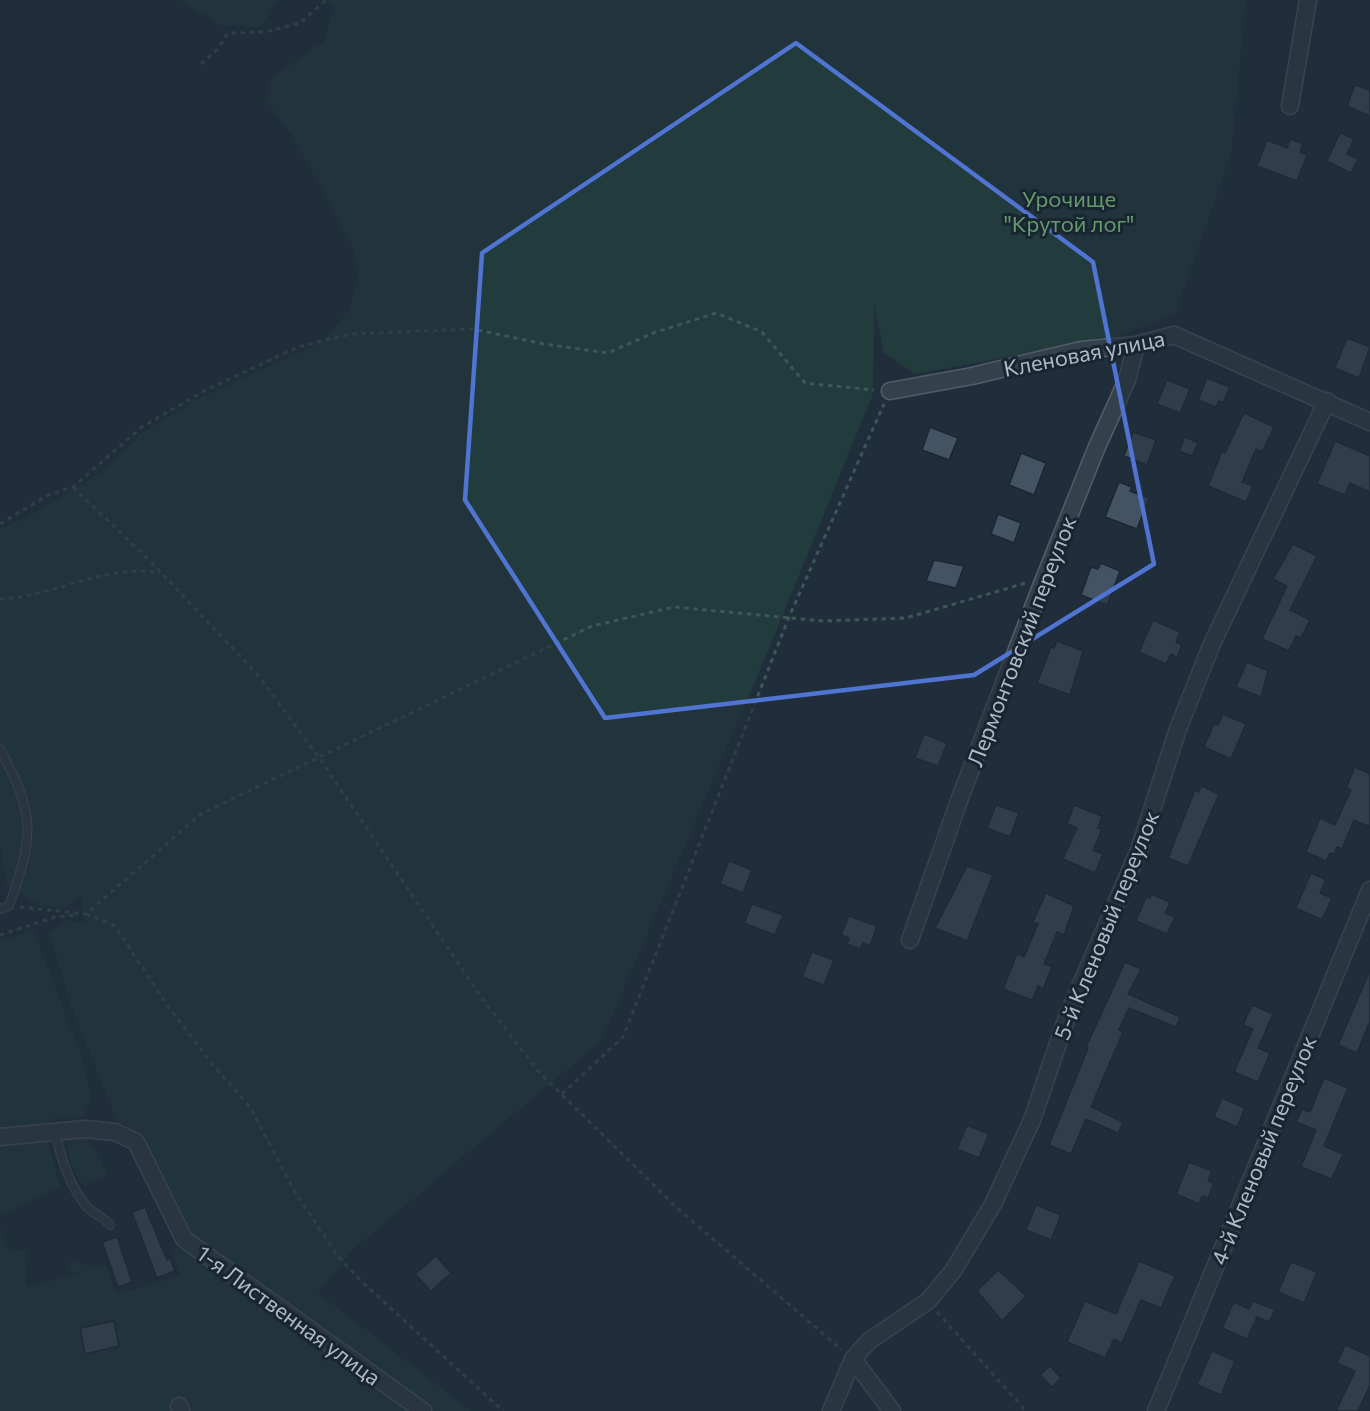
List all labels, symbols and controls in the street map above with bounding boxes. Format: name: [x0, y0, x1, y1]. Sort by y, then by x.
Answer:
park label: Урочище "Крутой лог": [1004, 185, 1134, 237]
street label: Кленовая улица: [1001, 324, 1167, 382]
street label: Лермонтовский переулок: [961, 512, 1081, 770]
street label: 5-й Кленовый переулок: [1048, 806, 1164, 1043]
street label: 4-й Кленовый переулок: [1205, 1031, 1322, 1269]
street label: 1-я Лиственная улица: [192, 1239, 386, 1391]

